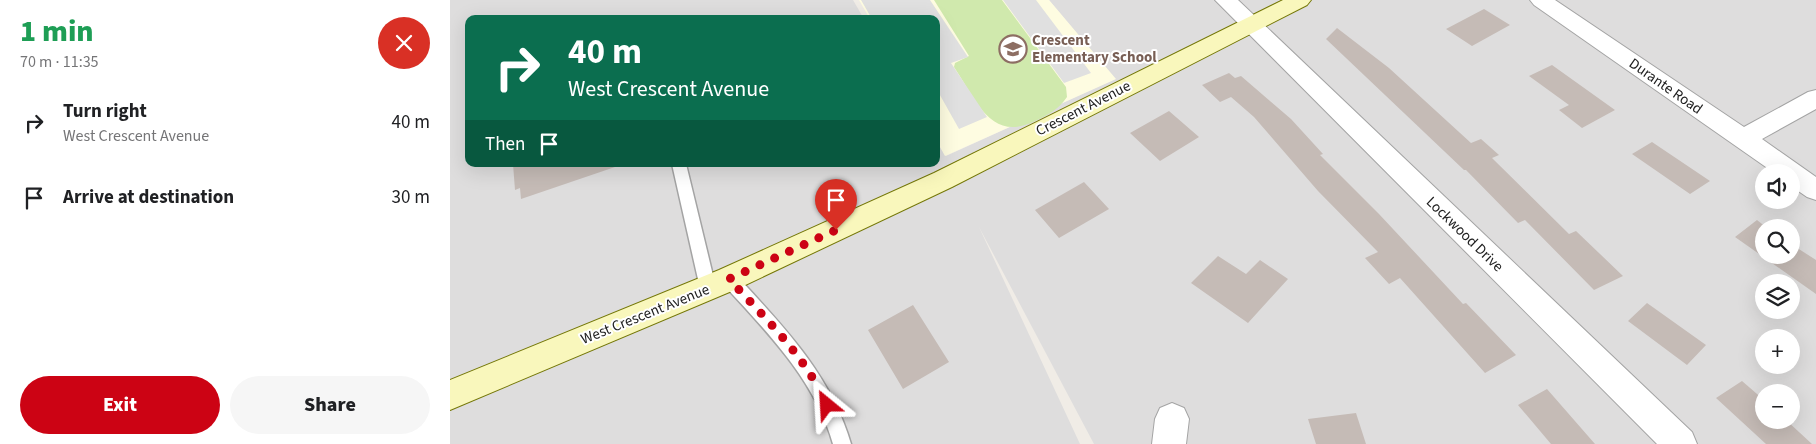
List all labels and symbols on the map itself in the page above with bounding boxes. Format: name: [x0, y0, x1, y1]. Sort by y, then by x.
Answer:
place label: Crescent Elementary School: [1032, 30, 1157, 68]
school or university icon: Crescent Elementary School: [998, 34, 1028, 64]
street label: Durante Road: [1625, 53, 1707, 120]
street label: Crescent Avenue: [1032, 76, 1134, 141]
pin: [815, 179, 857, 230]
street label: Lockwood Drive: [1421, 192, 1508, 277]
street label: West Crescent Avenue: [578, 279, 713, 350]
position arrow: [800, 378, 852, 430]

